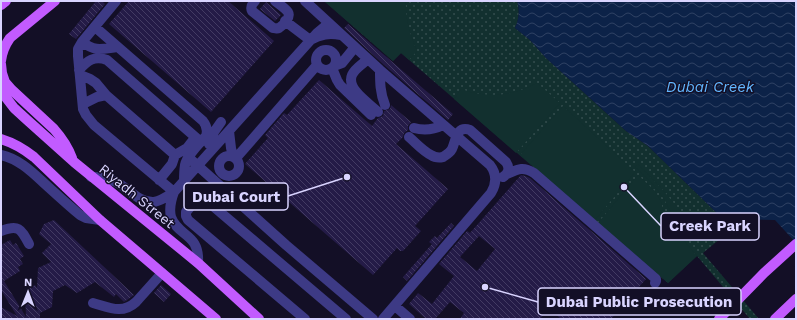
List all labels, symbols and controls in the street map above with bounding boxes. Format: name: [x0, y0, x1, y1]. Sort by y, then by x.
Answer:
water label: Dubai Creek: [666, 78, 755, 96]
street label: Riyadh Street: [96, 161, 178, 231]
callout: Dubai Court: [184, 183, 288, 210]
text: Dubai Court: [192, 188, 280, 206]
callout: Creek Park: [661, 213, 759, 240]
text: Creek Park: [669, 217, 752, 235]
north arrow: [8, 272, 48, 312]
text: N: [24, 276, 32, 289]
callout: Dubai Public Prosecution: [538, 288, 741, 315]
text: Dubai Public Prosecution: [546, 293, 732, 311]

